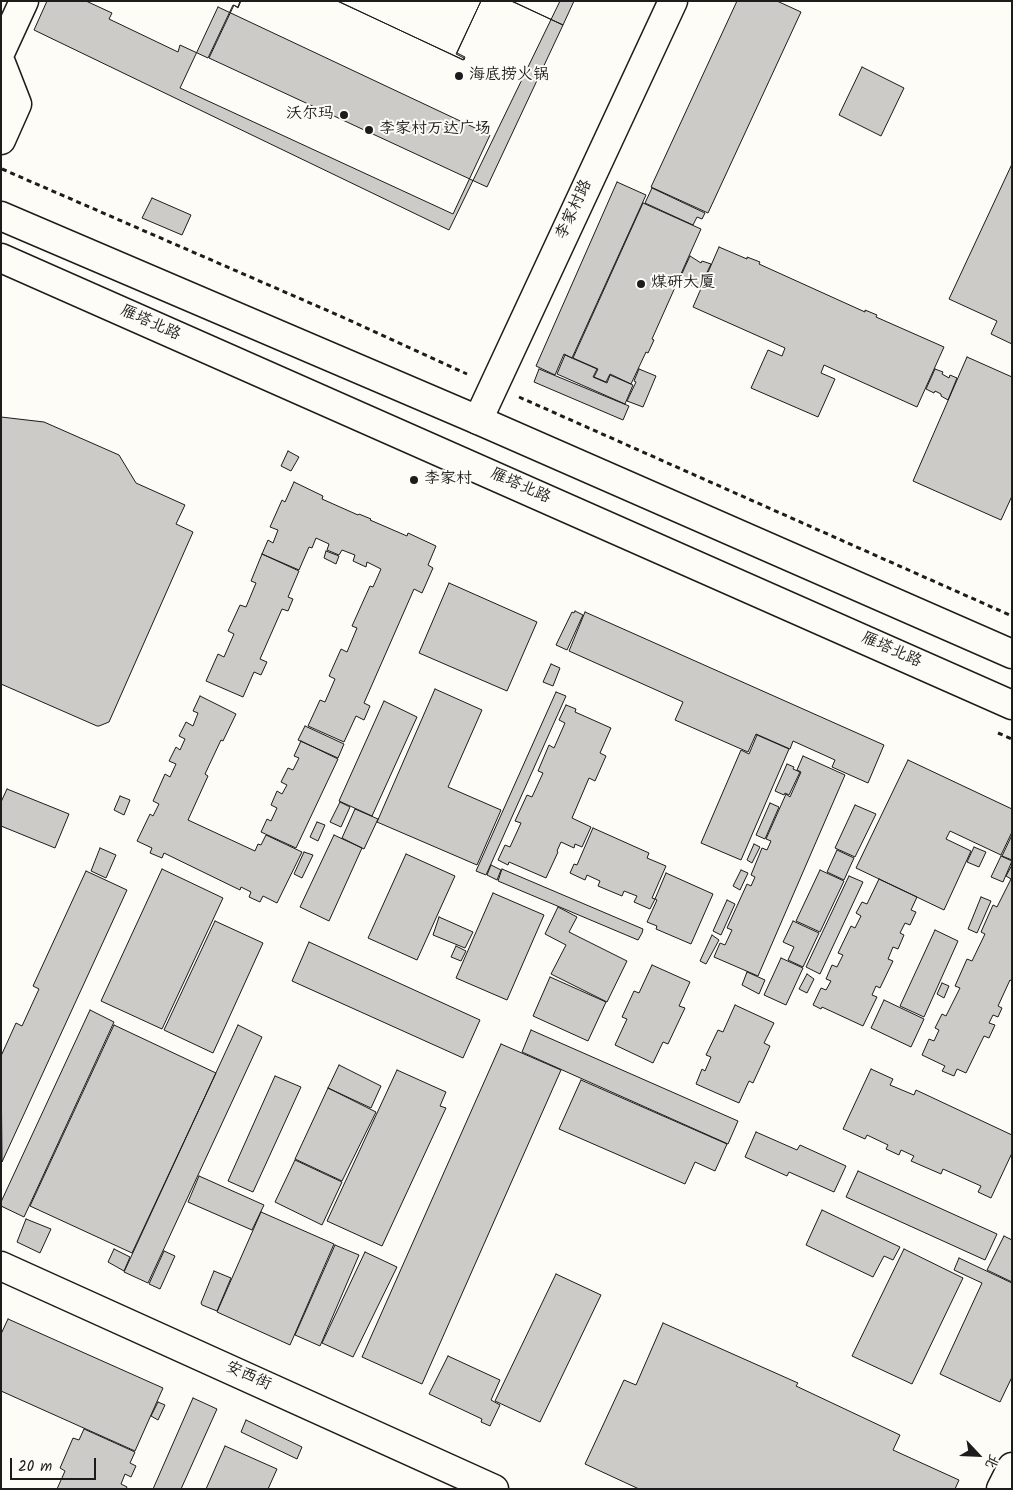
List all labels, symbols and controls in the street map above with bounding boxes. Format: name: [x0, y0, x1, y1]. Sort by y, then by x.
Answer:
place label: 海底捞火锅: [469, 66, 549, 86]
marker: 海底捞火锅: [453, 70, 465, 82]
place label: 沃尔玛: [286, 105, 334, 125]
marker: 沃尔玛: [338, 109, 350, 121]
place label: 李家村万达广场: [379, 120, 491, 140]
marker: 李家村万达广场: [363, 124, 375, 136]
street label: 李家村路: [553, 177, 597, 243]
place label: 煤研大厦: [651, 274, 715, 294]
marker: 煤研大厦: [635, 278, 647, 290]
street label: 雁塔北路: [117, 302, 183, 346]
street label: 雁塔北路: [487, 465, 553, 509]
place label: 李家村: [424, 470, 472, 490]
marker: 李家村: [408, 474, 420, 486]
street label: 雁塔北路: [858, 629, 924, 673]
street label: 安西街: [222, 1358, 274, 1396]
north arrow: [953, 1430, 1003, 1480]
scale bar: [12, 1448, 99, 1480]
text: 北: [979, 1450, 1005, 1472]
text: 20 m: [18, 1455, 52, 1479]

